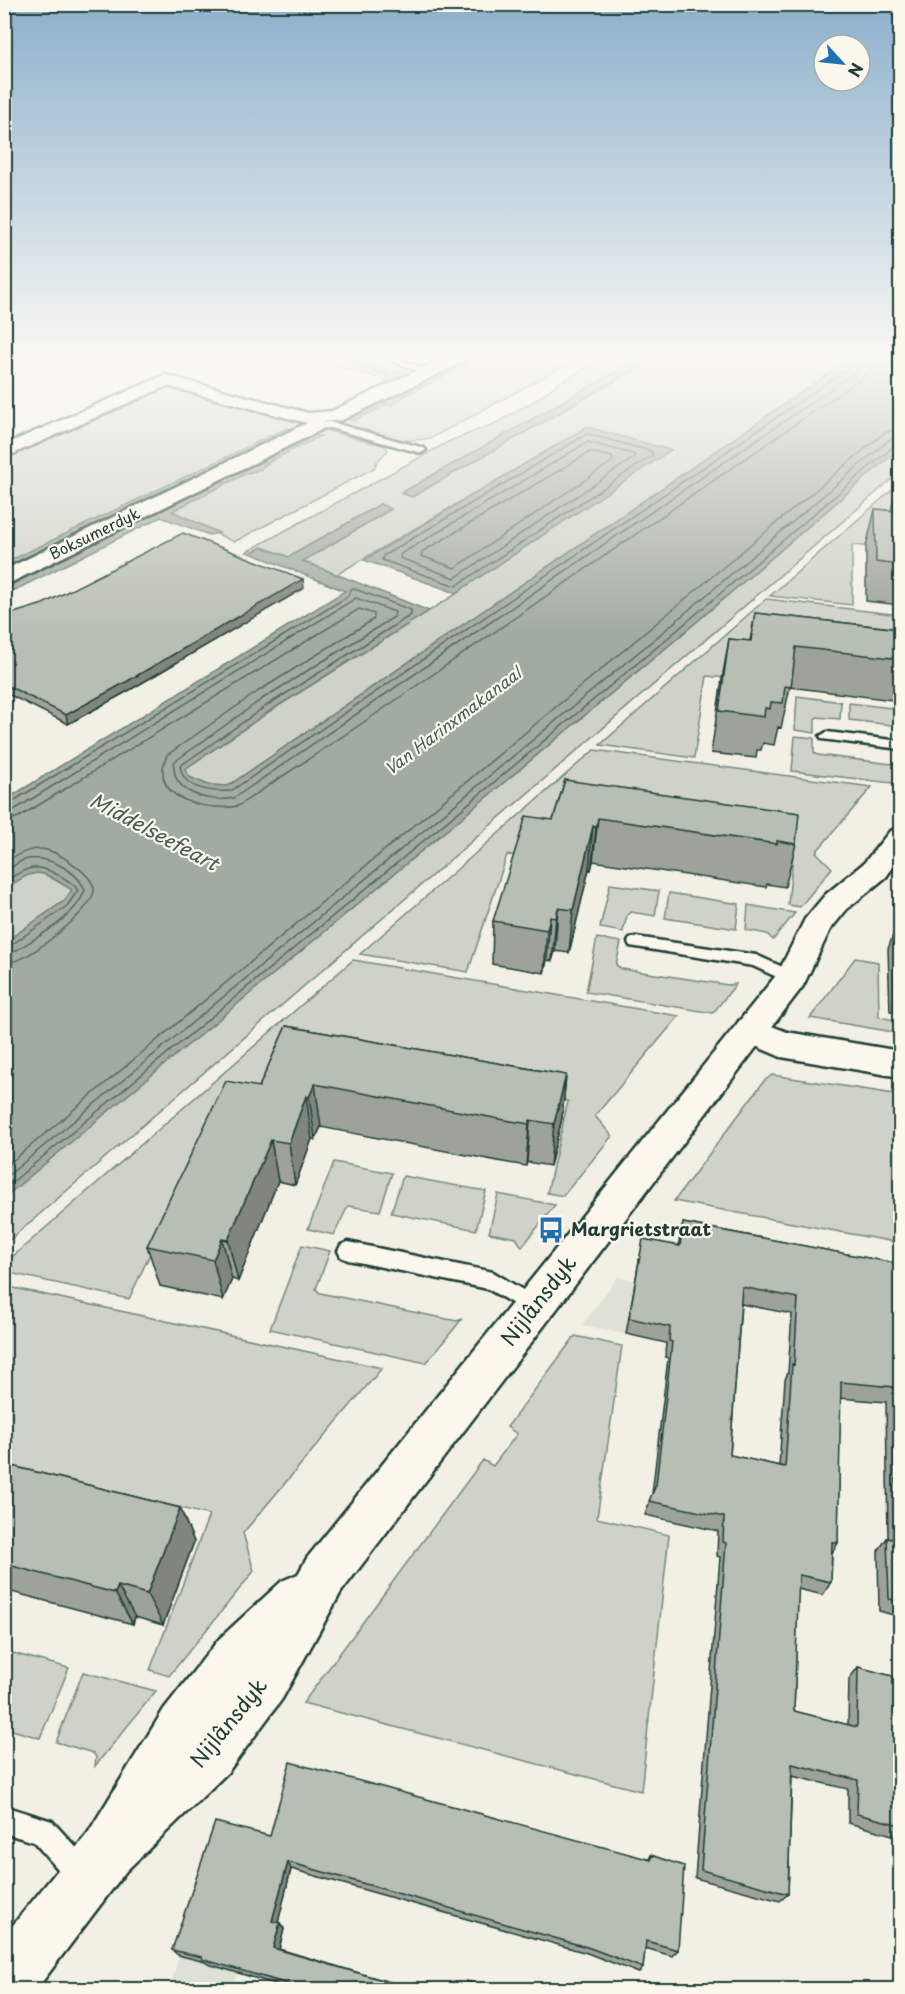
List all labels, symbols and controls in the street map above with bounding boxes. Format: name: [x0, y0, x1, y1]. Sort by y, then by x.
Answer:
north arrow: [812, 33, 872, 93]
text: N: [843, 59, 870, 81]
street label: Boksumerdyk: [45, 500, 144, 565]
water label: Van Harinxmakanaal: [379, 659, 528, 780]
water label: Middelseefeart: [85, 785, 226, 879]
bus stop icon: Margrietstraat: [536, 1215, 566, 1245]
place label: Margrietstraat: [571, 1215, 711, 1242]
street label: Nijlânsdyk: [492, 1248, 583, 1352]
street label: Nijlânsdyk: [181, 1670, 274, 1774]

